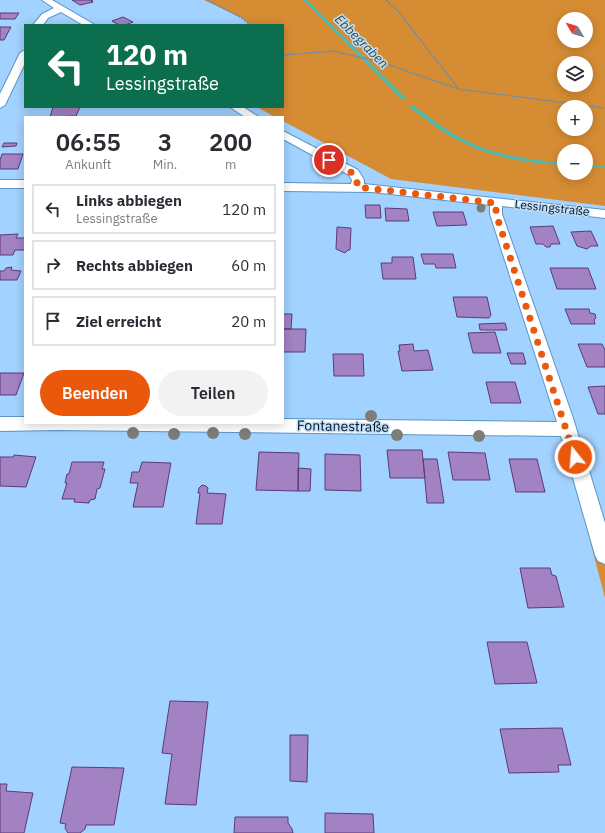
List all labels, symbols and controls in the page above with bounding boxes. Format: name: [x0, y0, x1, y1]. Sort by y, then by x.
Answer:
water label: Ebbegraben: [331, 11, 392, 72]
north arrow: [557, 12, 593, 48]
map controls: [557, 12, 593, 180]
text: 120 m: [106, 36, 188, 73]
icon: left: [40, 40, 92, 92]
button: layers: [557, 56, 593, 92]
text: Lessingstraße: [106, 72, 219, 95]
button: +: [557, 100, 593, 136]
text: 06:55: [56, 126, 121, 158]
text: 3: [158, 126, 172, 158]
text: 200: [209, 126, 252, 158]
pin: [312, 143, 346, 177]
button: −: [557, 144, 593, 180]
icon: arrive: [318, 149, 340, 171]
text: Ankunft: [65, 156, 111, 173]
text: Min.: [153, 156, 177, 173]
text: m: [225, 156, 236, 173]
text: Links abbiegen: [76, 191, 182, 210]
street label: Lessingstraße: [514, 196, 591, 219]
icon: left: [42, 198, 64, 220]
text: 120 m: [222, 200, 266, 219]
text: Lessingstraße: [76, 210, 158, 227]
icon: right: [42, 254, 64, 276]
text: Rechts abbiegen: [76, 256, 193, 275]
text: 60 m: [231, 256, 266, 275]
icon: arrive: [42, 310, 64, 332]
text: Ziel erreicht: [76, 312, 162, 331]
text: 20 m: [231, 312, 266, 331]
button: Beenden: [40, 370, 150, 416]
button: Teilen: [158, 370, 268, 416]
street label: Fontanestraße: [297, 416, 390, 436]
position arrow: [554, 436, 596, 478]

